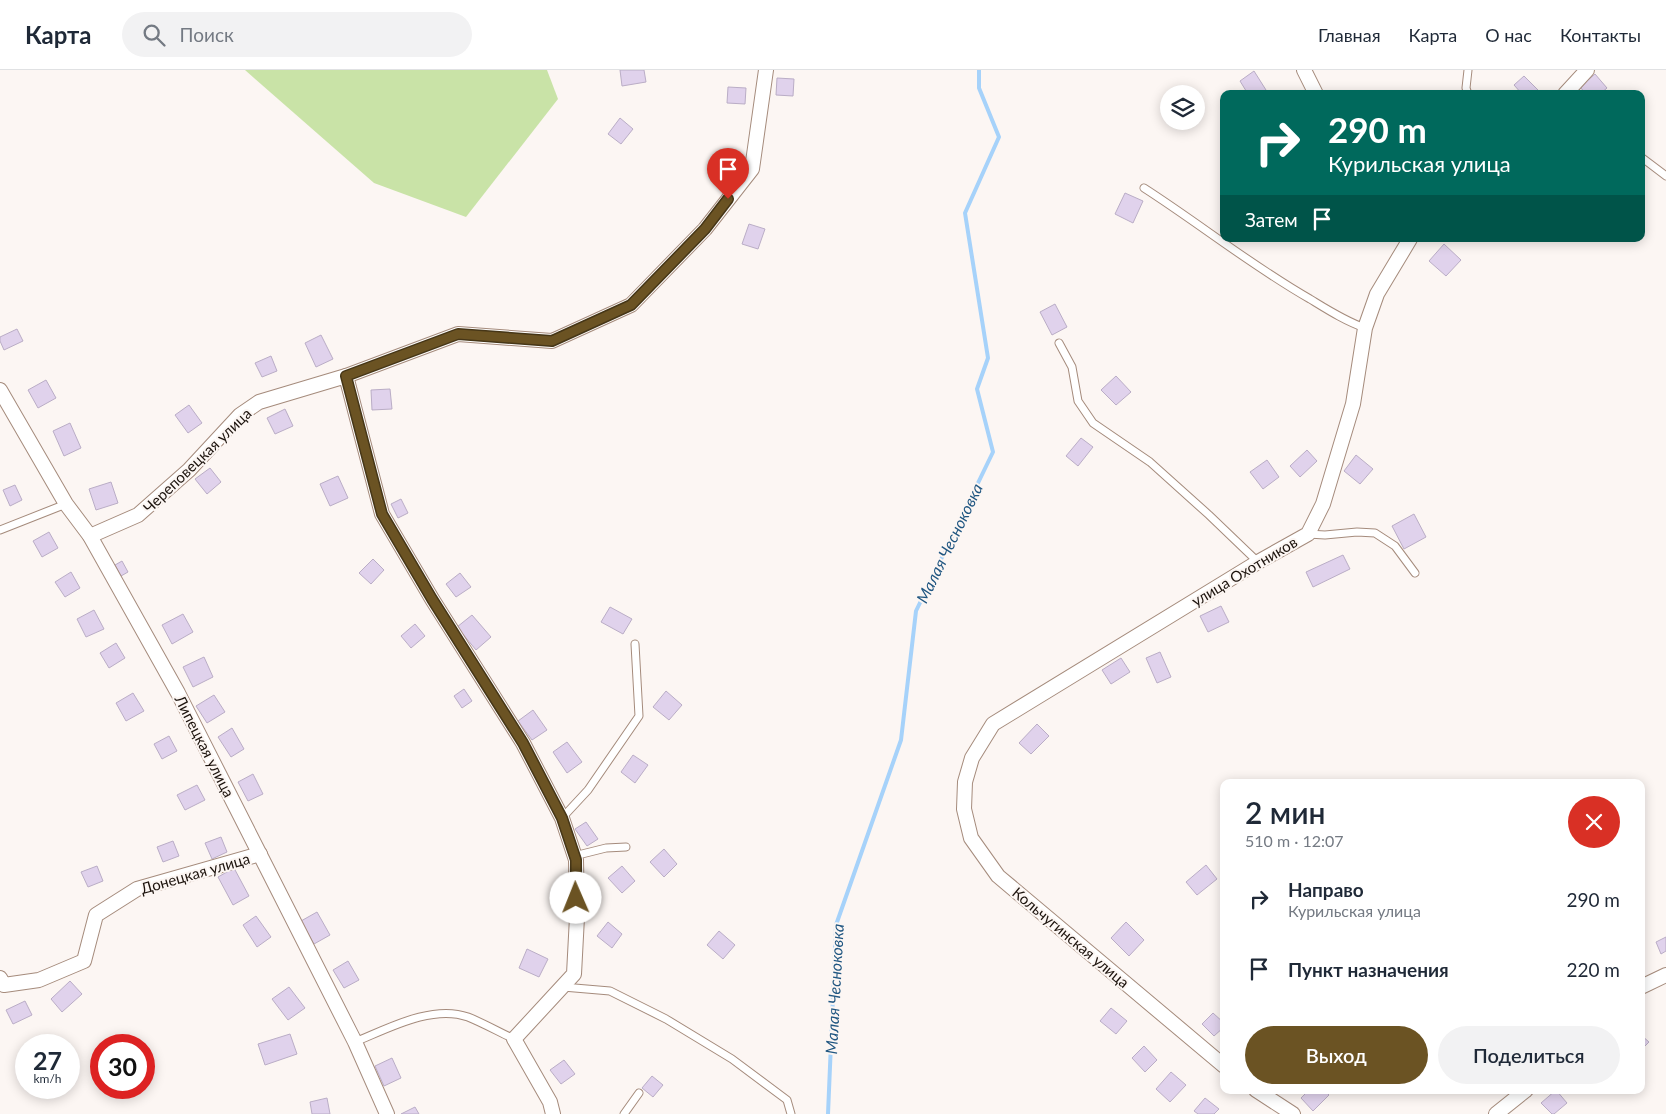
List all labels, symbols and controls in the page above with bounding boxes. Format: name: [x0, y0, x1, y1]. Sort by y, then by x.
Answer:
search box: [122, 12, 472, 57]
text: Карта: [25, 20, 92, 49]
icon: search: [140, 21, 168, 49]
text: Поиск: [180, 23, 234, 46]
text: Главная: [1318, 24, 1381, 46]
text: Карта: [1409, 24, 1457, 46]
text: О нас: [1485, 24, 1532, 46]
text: Контакты: [1560, 24, 1641, 46]
map controls: [1160, 85, 1205, 130]
button: layers: [1160, 85, 1205, 130]
text: 290 m: [1328, 108, 1427, 150]
icon: right: [1245, 110, 1310, 175]
pin: [707, 148, 749, 199]
text: Курильская улица: [1328, 150, 1511, 177]
icon: arrive: [714, 155, 742, 183]
icon: arrive: [1308, 205, 1336, 233]
text: Затем: [1245, 208, 1298, 231]
street label: Череповецкая улица: [139, 404, 255, 516]
water label: Малая Чесноковка: [912, 480, 986, 606]
street label: улица Охотников: [1188, 532, 1300, 610]
street label: Липецкая улица: [171, 691, 239, 800]
text: 2 мин: [1245, 794, 1326, 830]
button: close: [1568, 796, 1620, 848]
text: 510 m · 12:07: [1245, 831, 1344, 850]
street label: Донецкая улица: [138, 849, 252, 897]
position arrow: [549, 871, 601, 923]
text: Направо: [1288, 878, 1364, 901]
street label: Кольчугинская улица: [1009, 883, 1133, 991]
icon: right: [1245, 885, 1273, 913]
text: 290 m: [1566, 888, 1620, 911]
text: Курильская улица: [1288, 901, 1421, 920]
water label: Малая Чесноковка: [821, 923, 847, 1055]
icon: arrive: [1245, 955, 1273, 983]
text: Пункт назначения: [1288, 958, 1449, 981]
text: 220 m: [1566, 958, 1620, 981]
button: Выход: [1245, 1026, 1428, 1084]
button: Поделиться: [1438, 1026, 1620, 1084]
speed limit sign: 30: [90, 1034, 155, 1099]
text: 27: [33, 1045, 62, 1075]
text: km/h: [33, 1071, 62, 1086]

